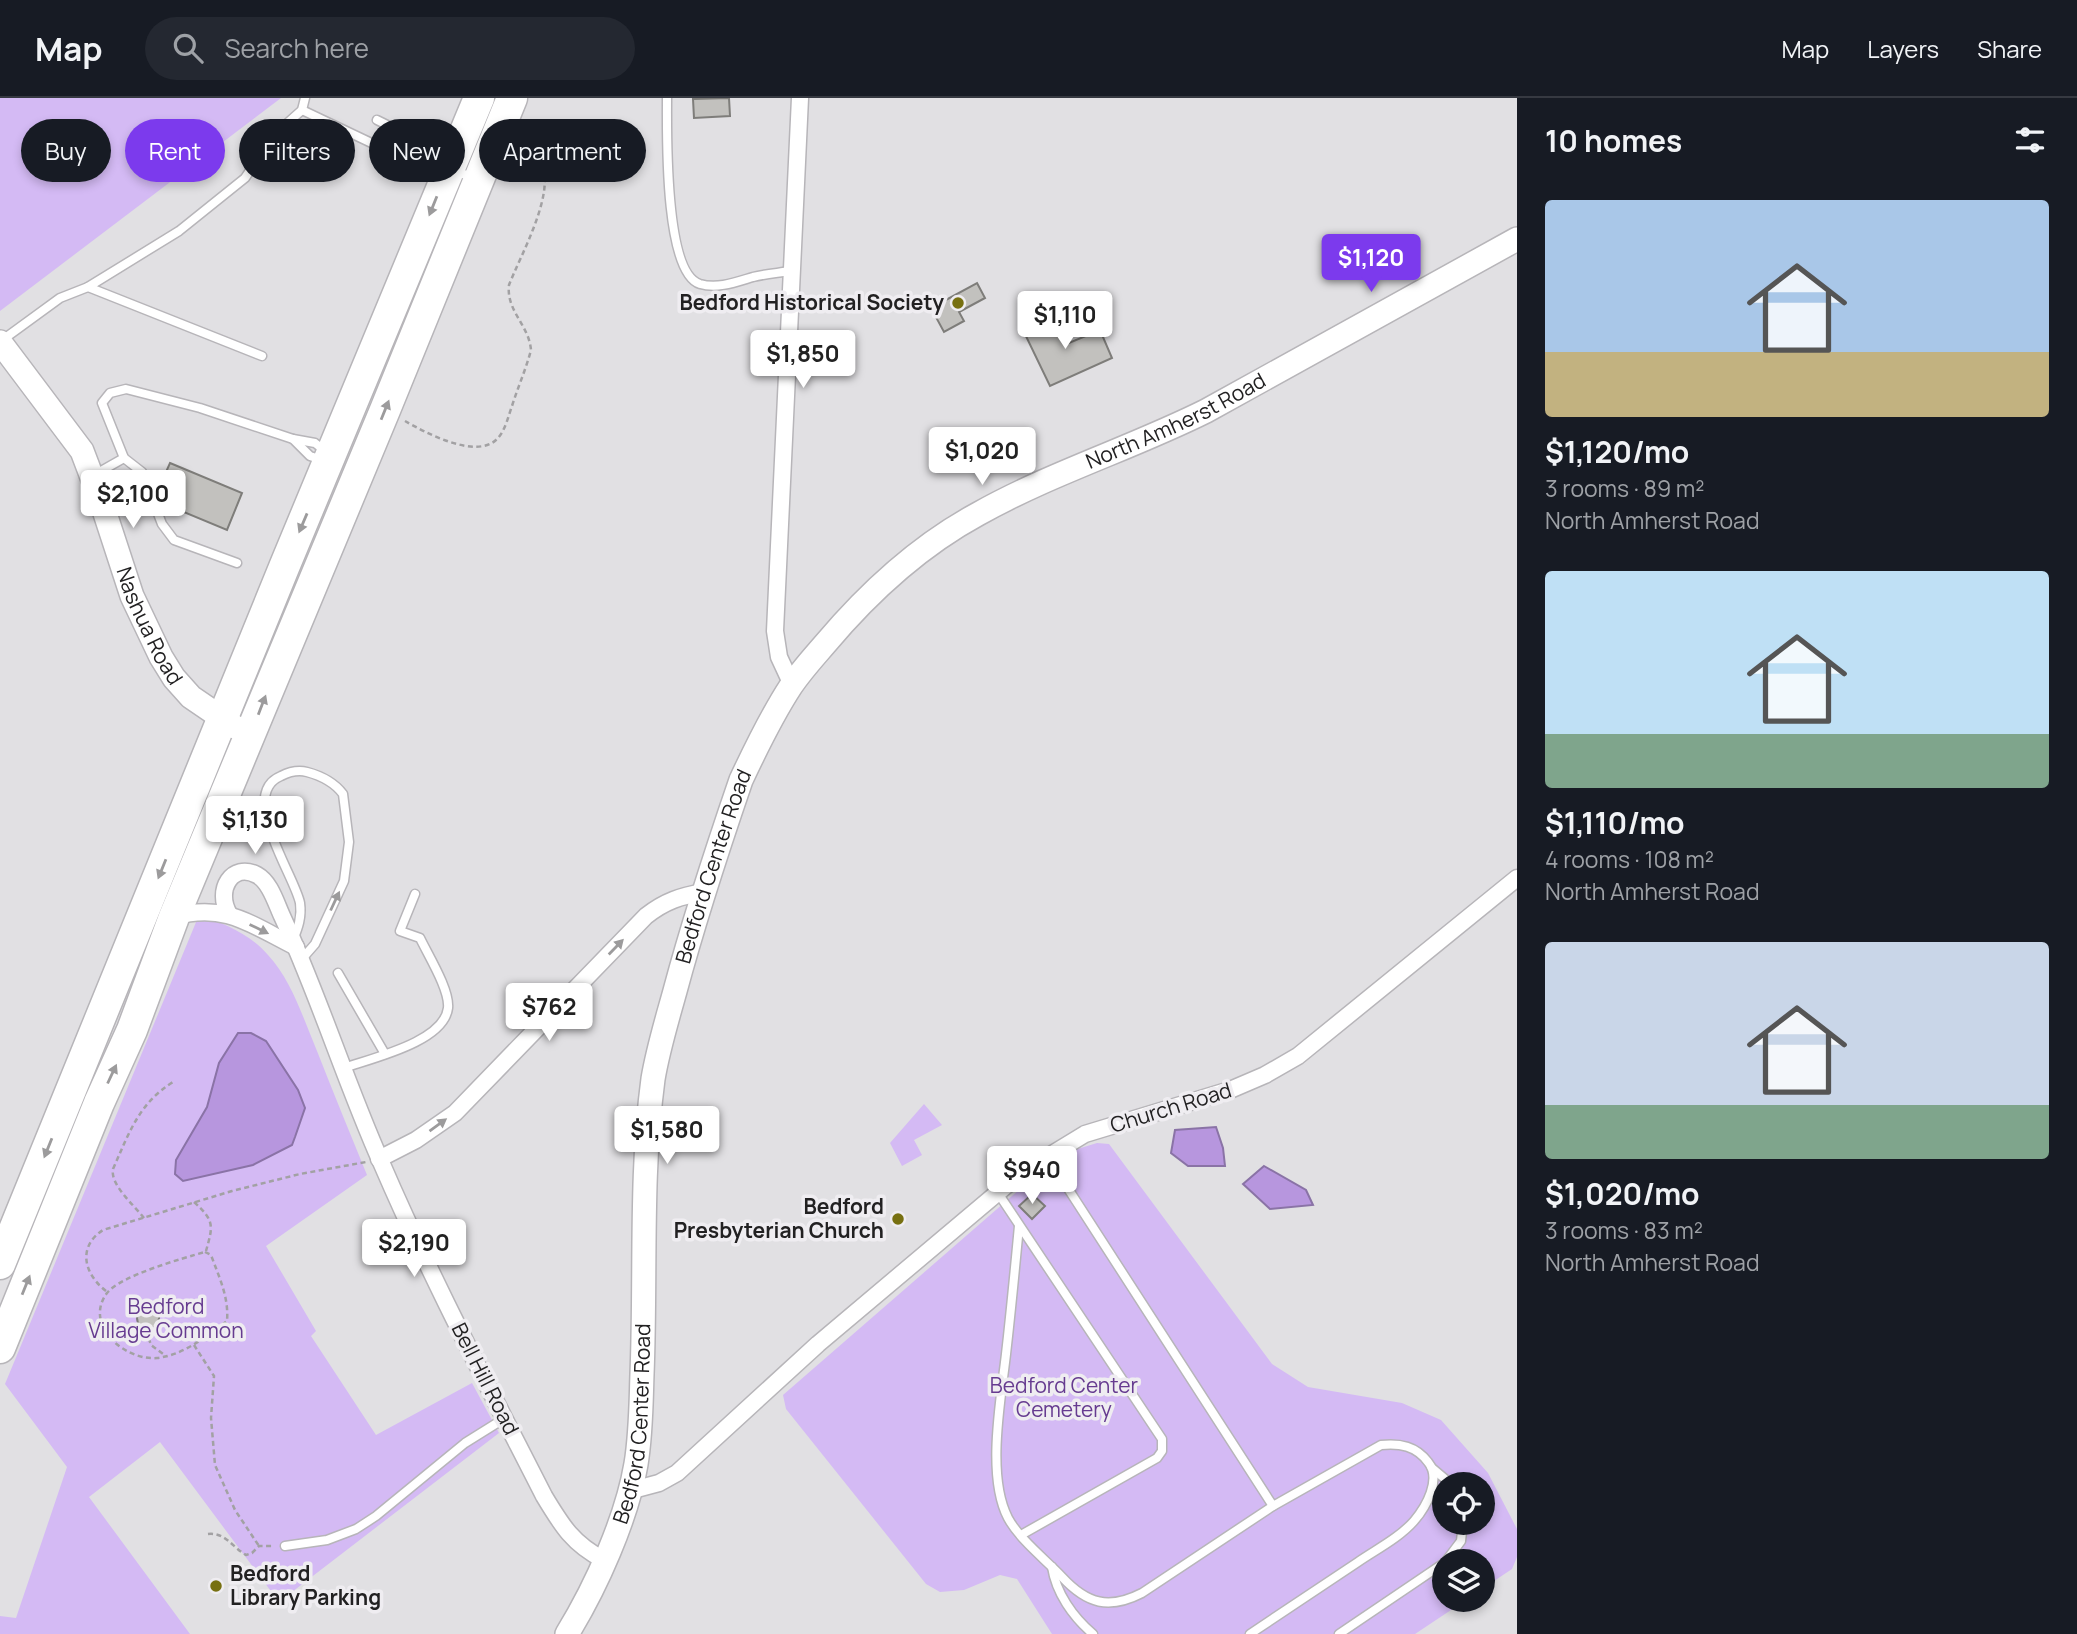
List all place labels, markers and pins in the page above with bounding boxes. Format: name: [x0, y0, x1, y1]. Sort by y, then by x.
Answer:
pin: $1,120: [1314, 234, 1428, 294]
place label: Bedford Historical Society: [679, 288, 944, 316]
pin: $1,110: [1008, 292, 1122, 351]
marker: Bedford Historical Society: [950, 295, 966, 311]
pin: $1,850: [746, 330, 860, 390]
pin: $1,020: [925, 428, 1039, 487]
pin: $2,100: [76, 470, 190, 530]
pin: $1,130: [198, 796, 312, 856]
pin: $762: [508, 984, 590, 1043]
pin: $1,580: [610, 1107, 724, 1166]
pin: $940: [991, 1146, 1073, 1206]
place label: Bedford Presbyterian Church: [674, 1192, 884, 1244]
marker: Bedford Presbyterian Church: [890, 1211, 906, 1227]
pin: $2,190: [357, 1220, 471, 1279]
place label: Bedford Library Parking: [230, 1559, 381, 1611]
marker: Bedford Library Parking: [208, 1578, 224, 1594]

